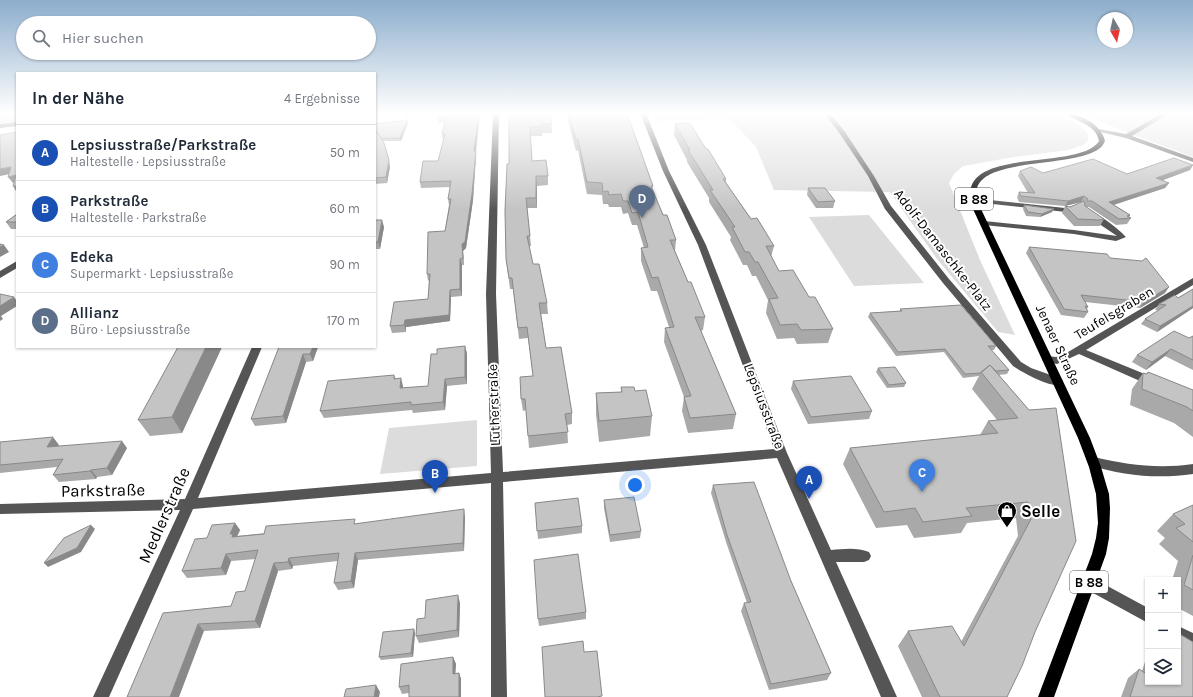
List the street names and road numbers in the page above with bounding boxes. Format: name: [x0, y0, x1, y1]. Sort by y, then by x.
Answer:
street label: Adolf-Damaschke-Platz: [890, 186, 996, 314]
road number: B 88: [955, 188, 993, 210]
street label: Teufelsgraben: [1071, 283, 1157, 343]
street label: Jenaer Straße: [1032, 302, 1084, 388]
street label: Lepsiusstraße: [740, 361, 788, 451]
street label: Lutherstraße: [484, 364, 504, 446]
street label: Medlerstraße: [134, 464, 194, 566]
street label: Parkstraße: [61, 479, 145, 501]
road number: B 88: [1070, 571, 1108, 593]

